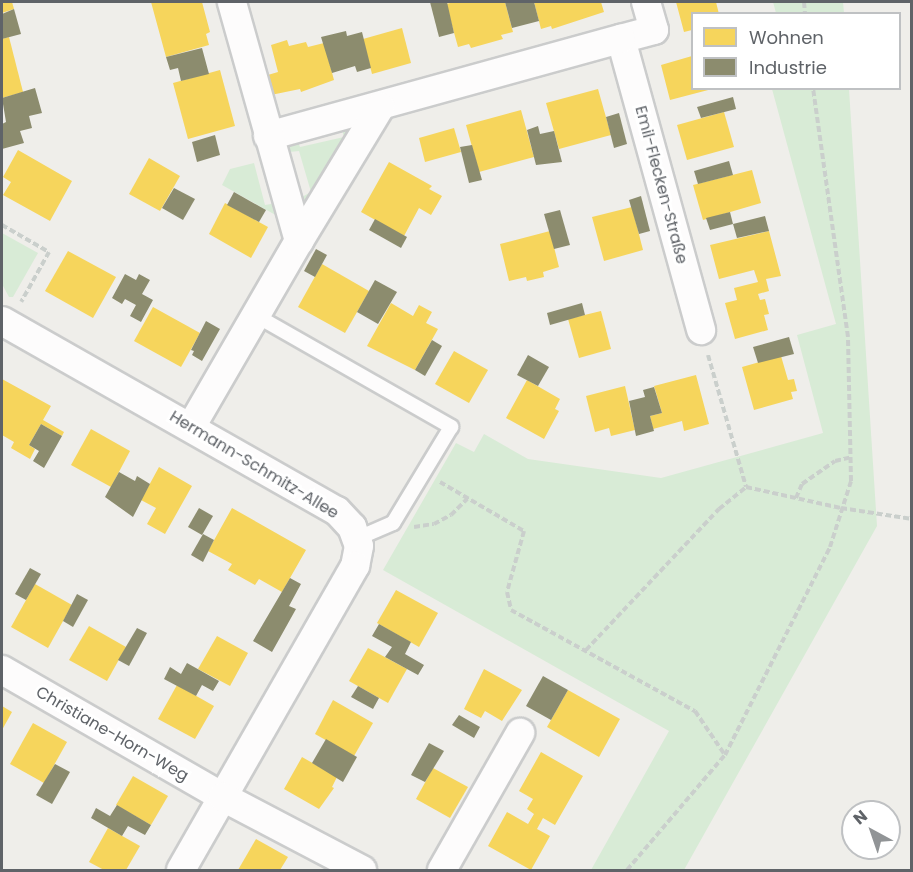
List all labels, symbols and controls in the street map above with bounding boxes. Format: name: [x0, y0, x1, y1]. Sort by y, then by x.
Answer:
legend: [691, 12, 901, 90]
text: Wohnen: [749, 25, 824, 50]
text: Industrie: [749, 55, 827, 80]
street label: Emil-Flecken-Straße: [631, 104, 691, 266]
street label: Hermann-Schmitz-Allee: [166, 407, 342, 523]
street label: Christiane-Horn-Weg: [32, 682, 192, 786]
north arrow: [841, 800, 901, 860]
text: N: [848, 805, 872, 830]

